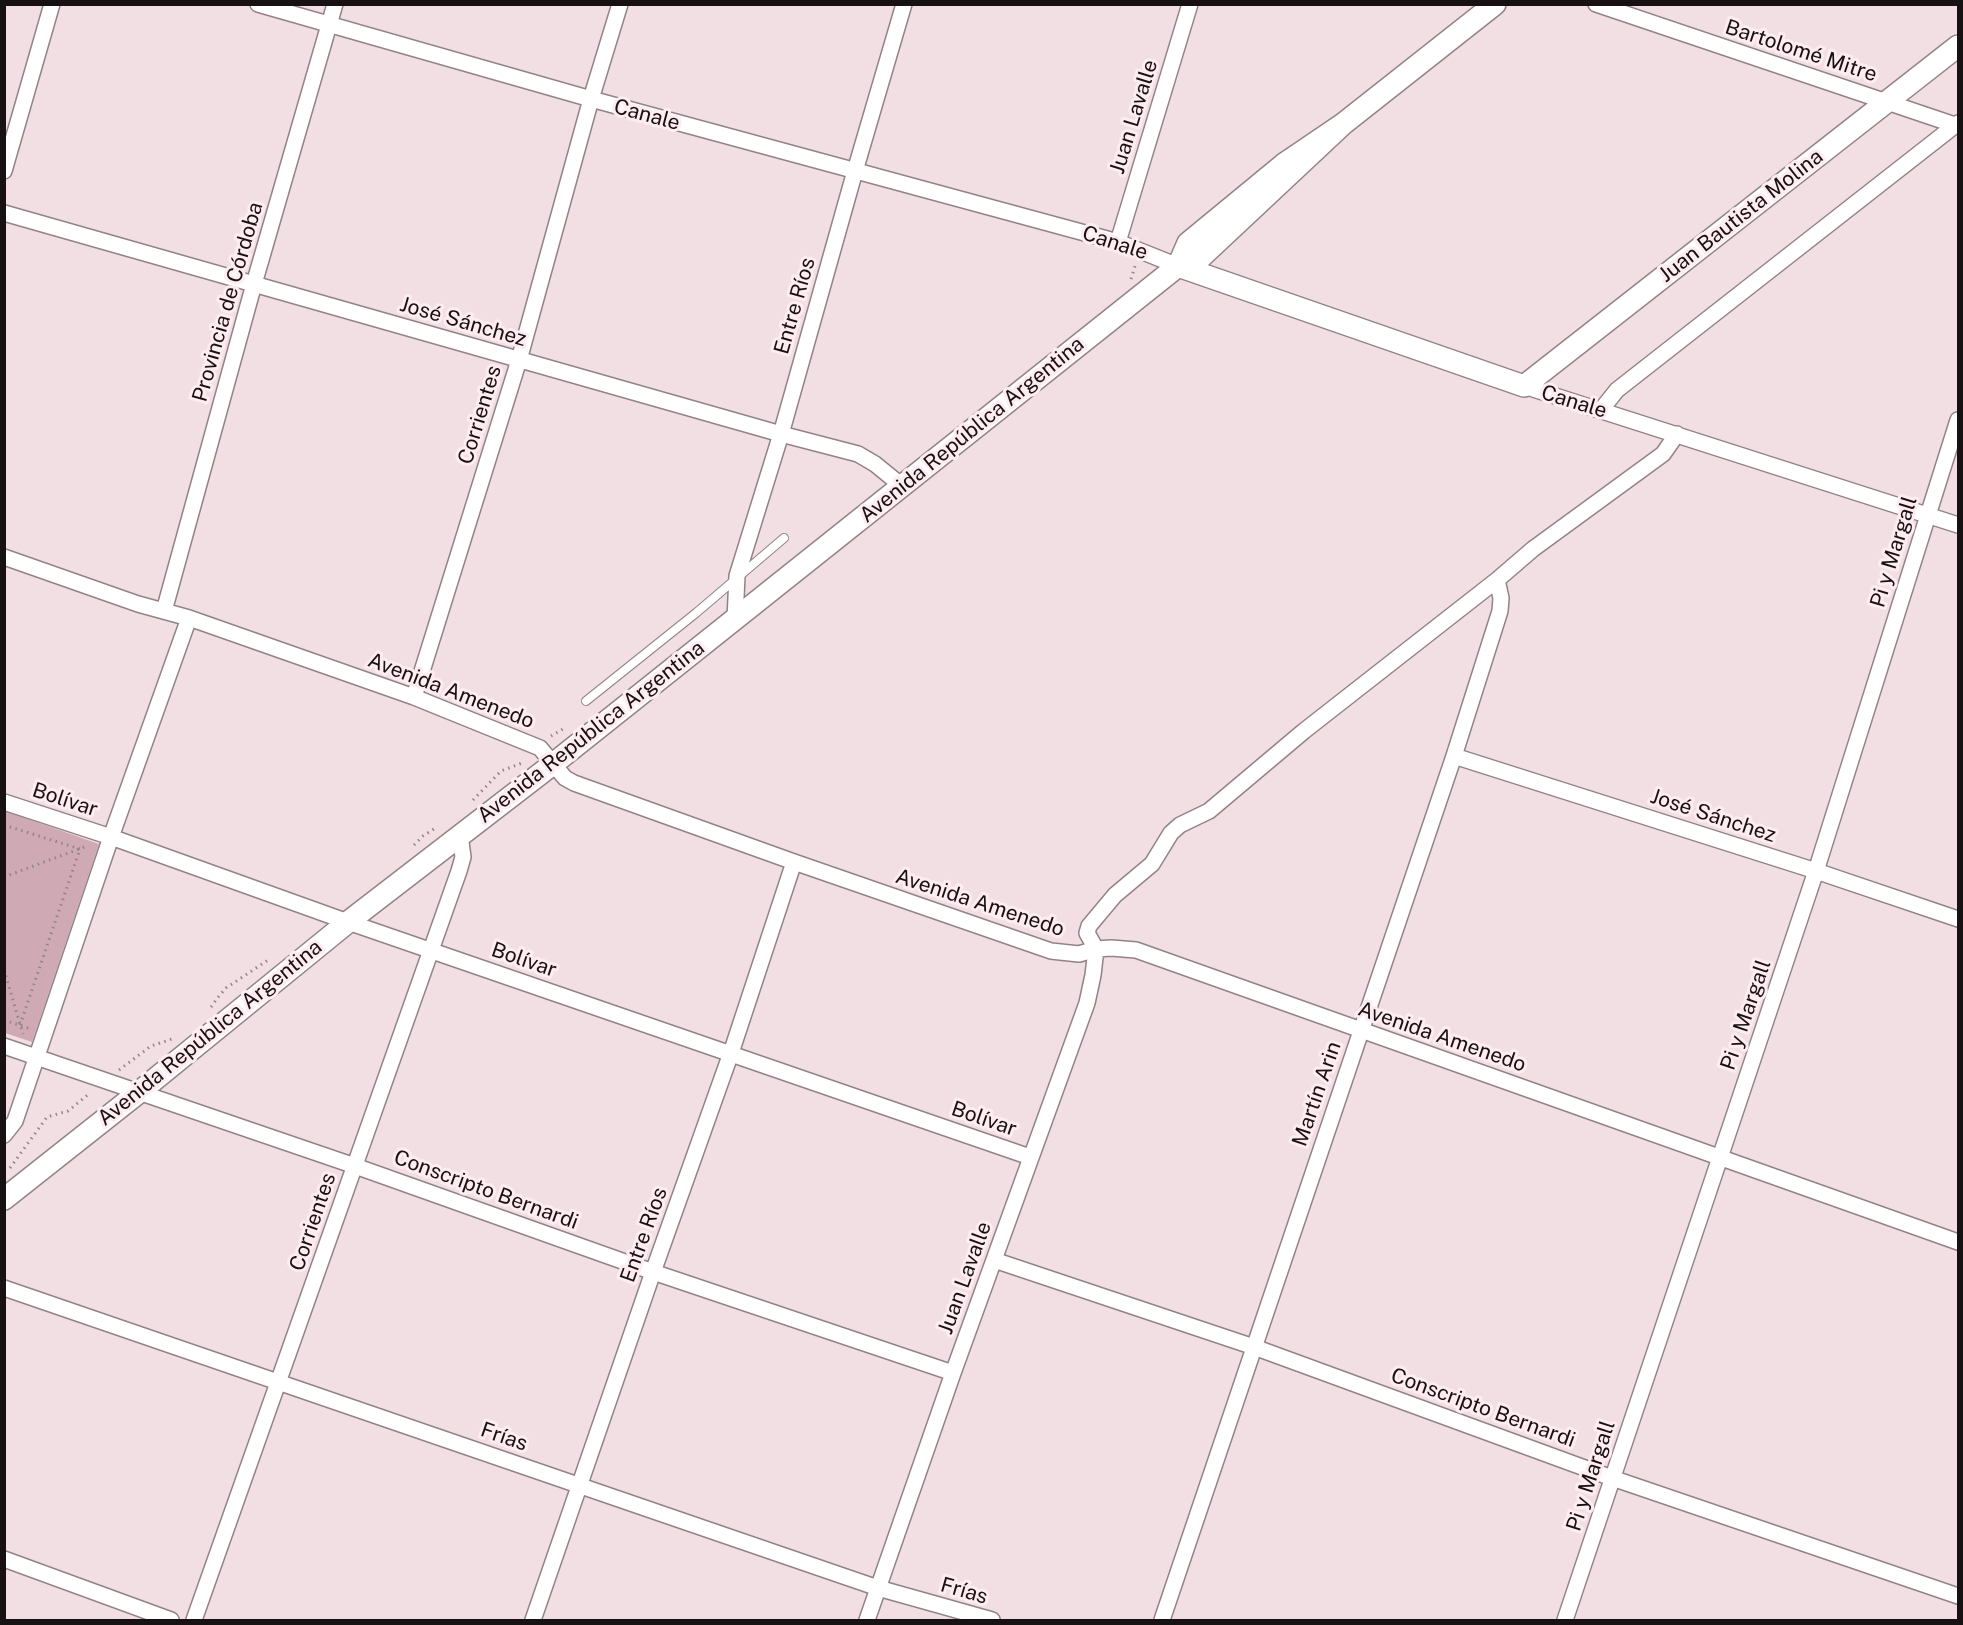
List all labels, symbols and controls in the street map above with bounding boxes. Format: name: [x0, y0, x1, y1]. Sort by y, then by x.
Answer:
street label: Bartolomé Mitre: [1722, 15, 1880, 87]
street label: Juan Lavalle: [1105, 57, 1163, 177]
street label: Canale: [611, 94, 683, 136]
street label: Juan Bautista Molina: [1654, 144, 1828, 288]
street label: Provincia de Córdoba: [187, 199, 269, 405]
street label: Canale: [1079, 221, 1151, 265]
street label: Entre Ríos: [769, 255, 821, 357]
street label: José Sánchez: [397, 292, 529, 352]
street label: Avenida República Argentina: [855, 332, 1089, 528]
street label: Corrientes: [453, 363, 507, 467]
street label: Canale: [1538, 380, 1610, 424]
street label: Pi y Margall: [1865, 493, 1923, 611]
street label: Avenida República Argentina: [472, 635, 710, 829]
street label: Avenida Amenedo: [364, 648, 538, 734]
street label: Bolívar: [29, 778, 101, 822]
street label: José Sánchez: [1647, 784, 1779, 848]
street label: Avenida Amenedo: [892, 864, 1068, 942]
street label: Avenida República Argentina: [93, 935, 327, 1131]
street label: Bolívar: [488, 937, 560, 983]
street label: Pi y Margall: [1715, 957, 1777, 1073]
street label: Avenida Amenedo: [1355, 996, 1529, 1078]
street label: Martín Arin: [1287, 1038, 1347, 1150]
street label: Bolívar: [948, 1096, 1020, 1142]
street label: Conscripto Bernardi: [390, 1145, 582, 1235]
street label: Corrientes: [285, 1170, 341, 1274]
street label: Entre Ríos: [615, 1184, 673, 1286]
street label: Juan Lavalle: [933, 1218, 997, 1338]
street label: Conscripto Bernardi: [1387, 1363, 1579, 1453]
street label: Frías: [477, 1417, 531, 1457]
street label: Pi y Margall: [1561, 1418, 1621, 1534]
street label: Frías: [938, 1572, 990, 1610]

